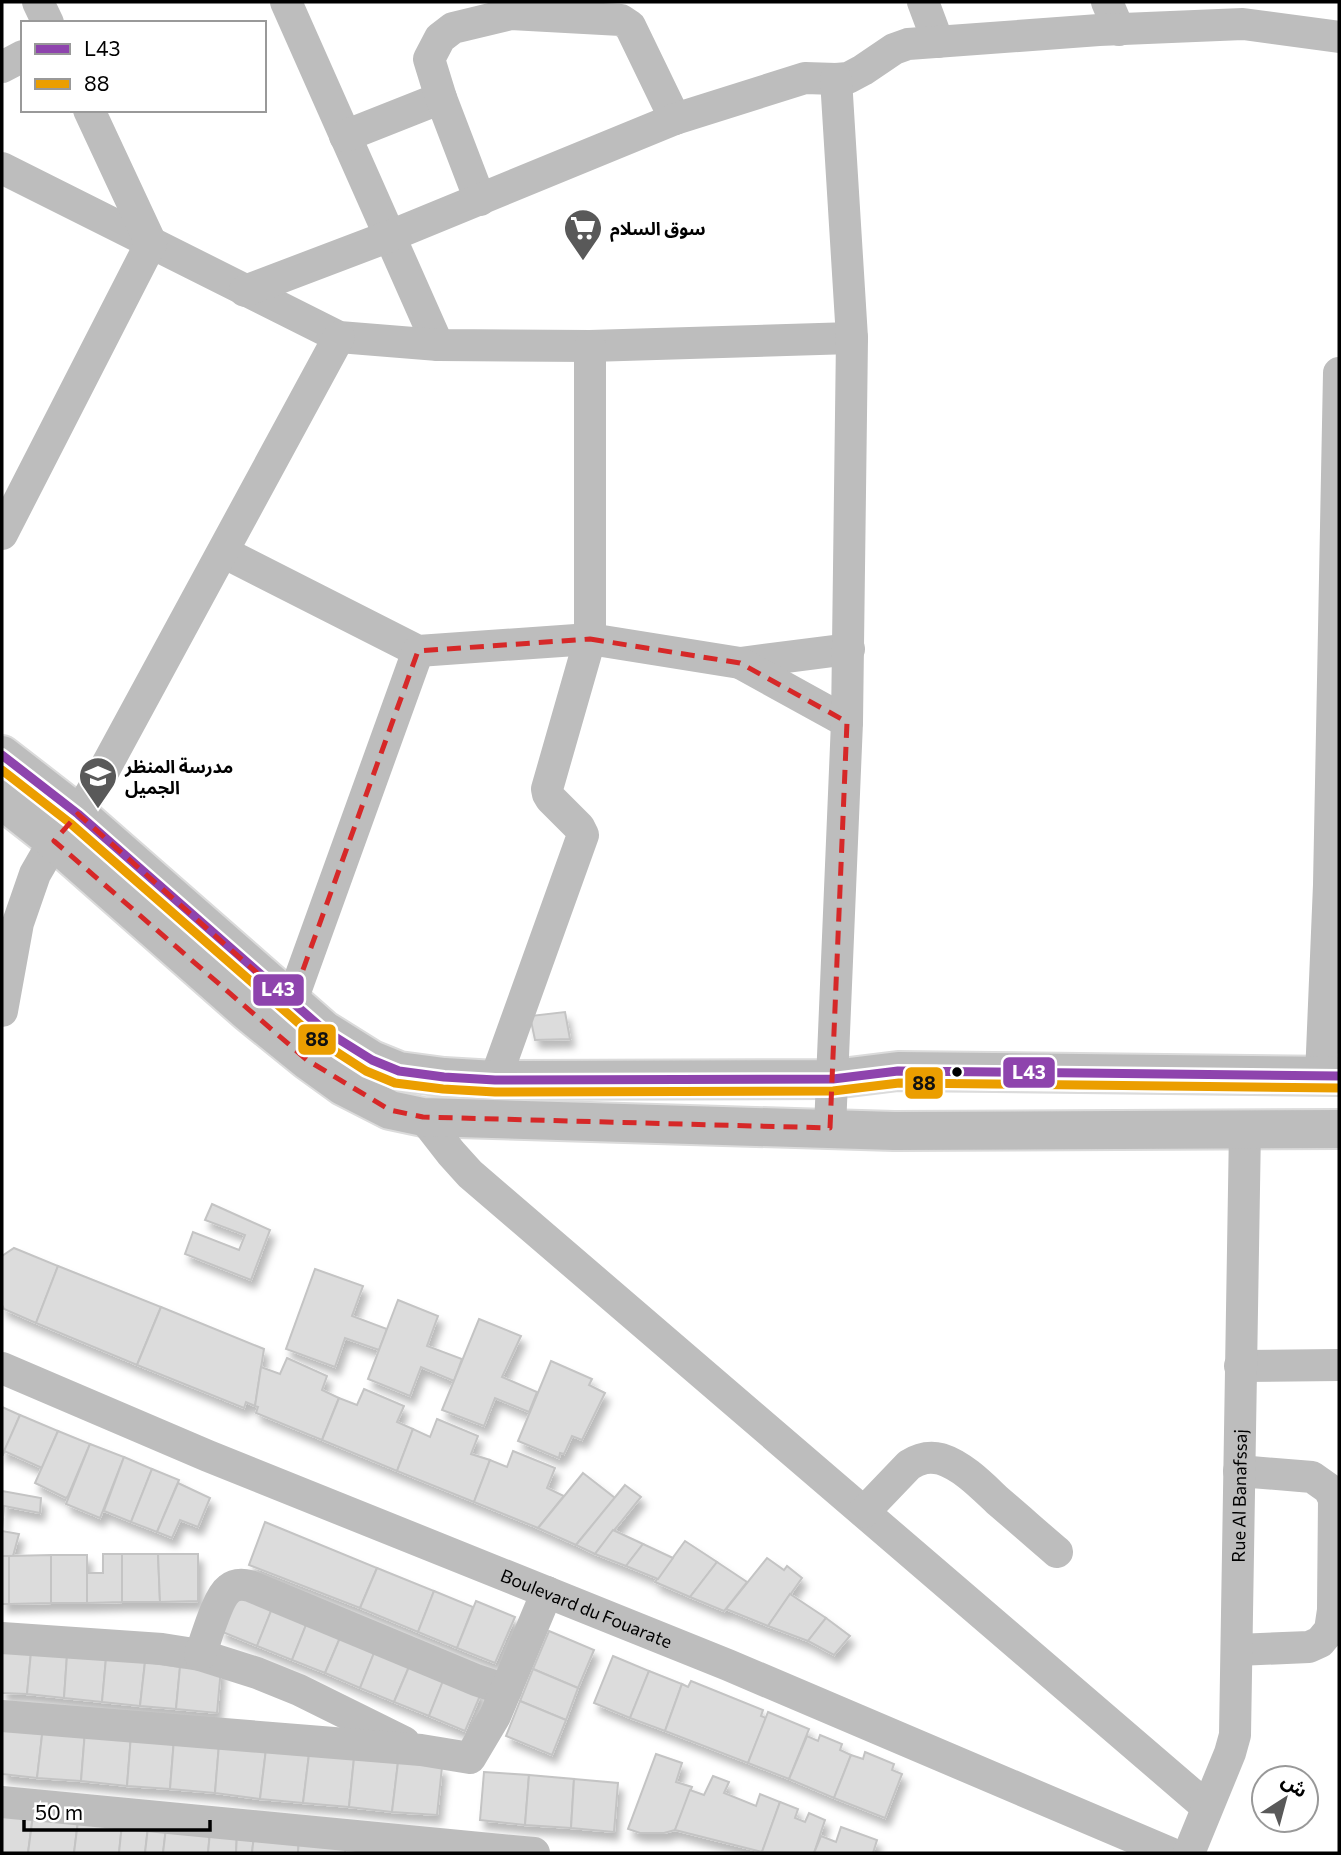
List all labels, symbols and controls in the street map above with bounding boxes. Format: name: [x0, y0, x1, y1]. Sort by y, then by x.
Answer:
legend: [21, 21, 266, 112]
text: L43: [84, 35, 121, 60]
text: 88: [84, 70, 110, 95]
supermarket icon: سوق السلام: [562, 207, 604, 262]
place label: سوق السلام: [610, 217, 706, 242]
school or university icon: مدرسة المنظر الجميل: [77, 755, 119, 810]
place label: مدرسة المنظر الجميل: [124, 755, 233, 798]
line badge: L43: [252, 973, 305, 1007]
text: L43: [261, 977, 295, 1000]
line badge: 88: [297, 1023, 337, 1056]
text: 88: [305, 1027, 329, 1050]
line badge: L43: [1002, 1056, 1056, 1089]
text: L43: [1012, 1060, 1046, 1083]
unlabelled marker: [950, 1065, 964, 1079]
line badge: 88: [904, 1066, 944, 1100]
text: 88: [912, 1071, 936, 1094]
street label: Rue Al Banafssaj: [1227, 1429, 1251, 1563]
street label: Boulevard du Fouarate: [498, 1564, 675, 1652]
north arrow: [1250, 1764, 1320, 1834]
text: ش: [1278, 1768, 1313, 1802]
scale bar: [24, 1788, 210, 1832]
text: 50 m: [35, 1799, 83, 1824]

